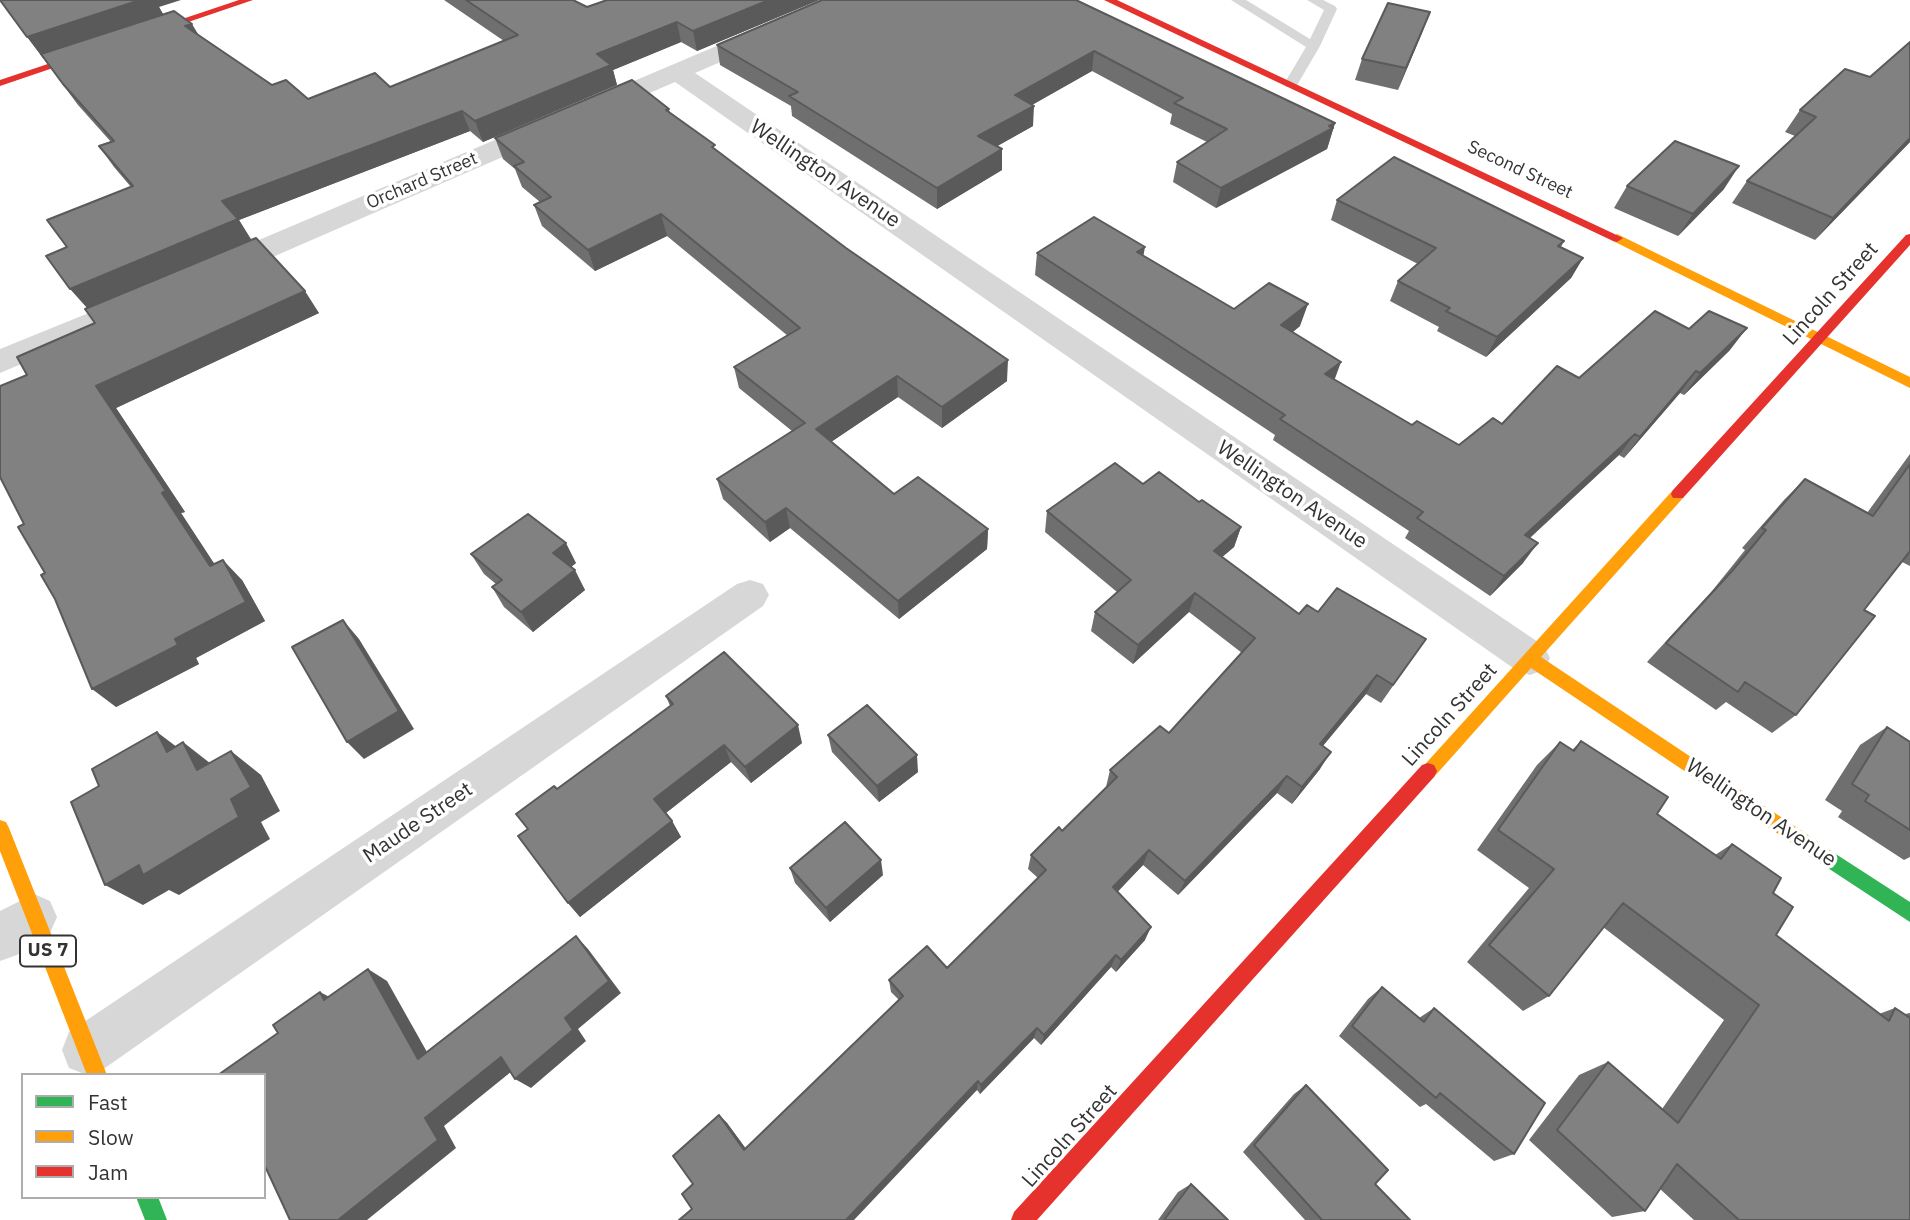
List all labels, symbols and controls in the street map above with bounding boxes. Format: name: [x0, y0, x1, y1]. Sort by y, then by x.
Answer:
street label: Wellington Avenue: [745, 114, 905, 234]
street label: Second Street: [1464, 136, 1576, 204]
street label: Orchard Street: [363, 148, 481, 214]
street label: Lincoln Street: [1778, 237, 1884, 351]
street label: Wellington Avenue: [1212, 435, 1372, 555]
street label: Lincoln Street: [1397, 658, 1503, 772]
street label: Wellington Avenue: [1681, 753, 1841, 873]
street label: Maude Street: [359, 777, 477, 869]
road number: US 7: [20, 936, 76, 967]
legend: [21, 1073, 266, 1199]
street label: Lincoln Street: [1017, 1079, 1123, 1193]
text: Fast: [88, 1088, 128, 1116]
text: Slow: [88, 1123, 134, 1151]
text: Jam: [88, 1158, 128, 1186]

